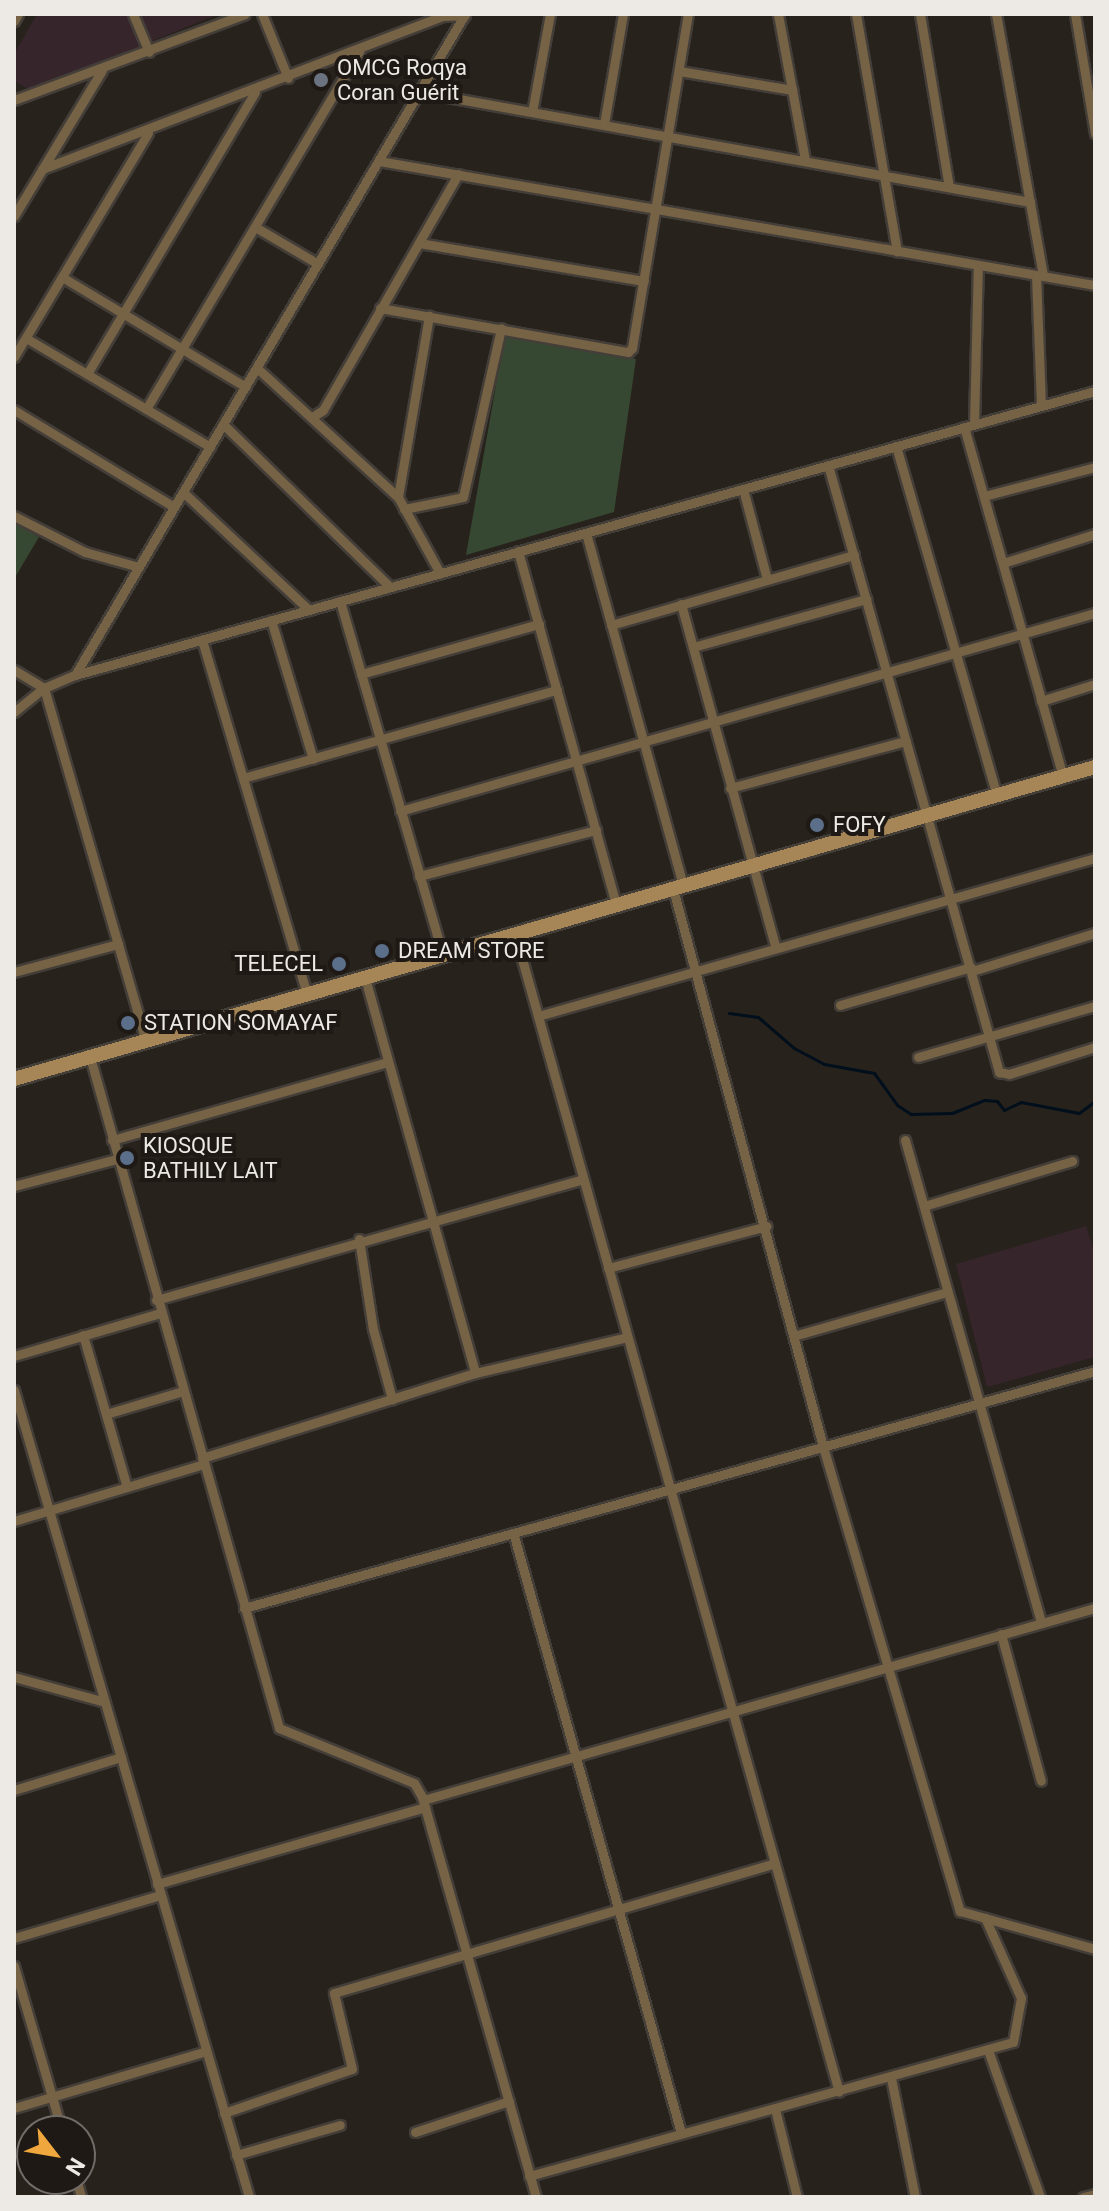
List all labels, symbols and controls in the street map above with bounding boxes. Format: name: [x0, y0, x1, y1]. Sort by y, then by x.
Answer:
place label: OMCG Roqya Coran Guérit: [337, 54, 467, 106]
marker: OMCG Roqya Coran Guérit: [312, 71, 330, 89]
place label: FOFY: [833, 812, 886, 838]
marker: FOFY: [808, 816, 826, 834]
place label: DREAM STORE: [398, 938, 545, 964]
marker: DREAM STORE: [373, 942, 391, 960]
place label: TELECEL: [234, 951, 323, 977]
marker: TELECEL: [330, 955, 348, 973]
place label: STATION SOMAYAF: [144, 1010, 337, 1036]
marker: STATION SOMAYAF: [119, 1014, 137, 1032]
place label: KIOSQUE BATHILY LAIT: [143, 1132, 278, 1184]
marker: KIOSQUE BATHILY LAIT: [118, 1149, 136, 1167]
north arrow: [16, 2115, 96, 2195]
text: N: [61, 2153, 90, 2180]

